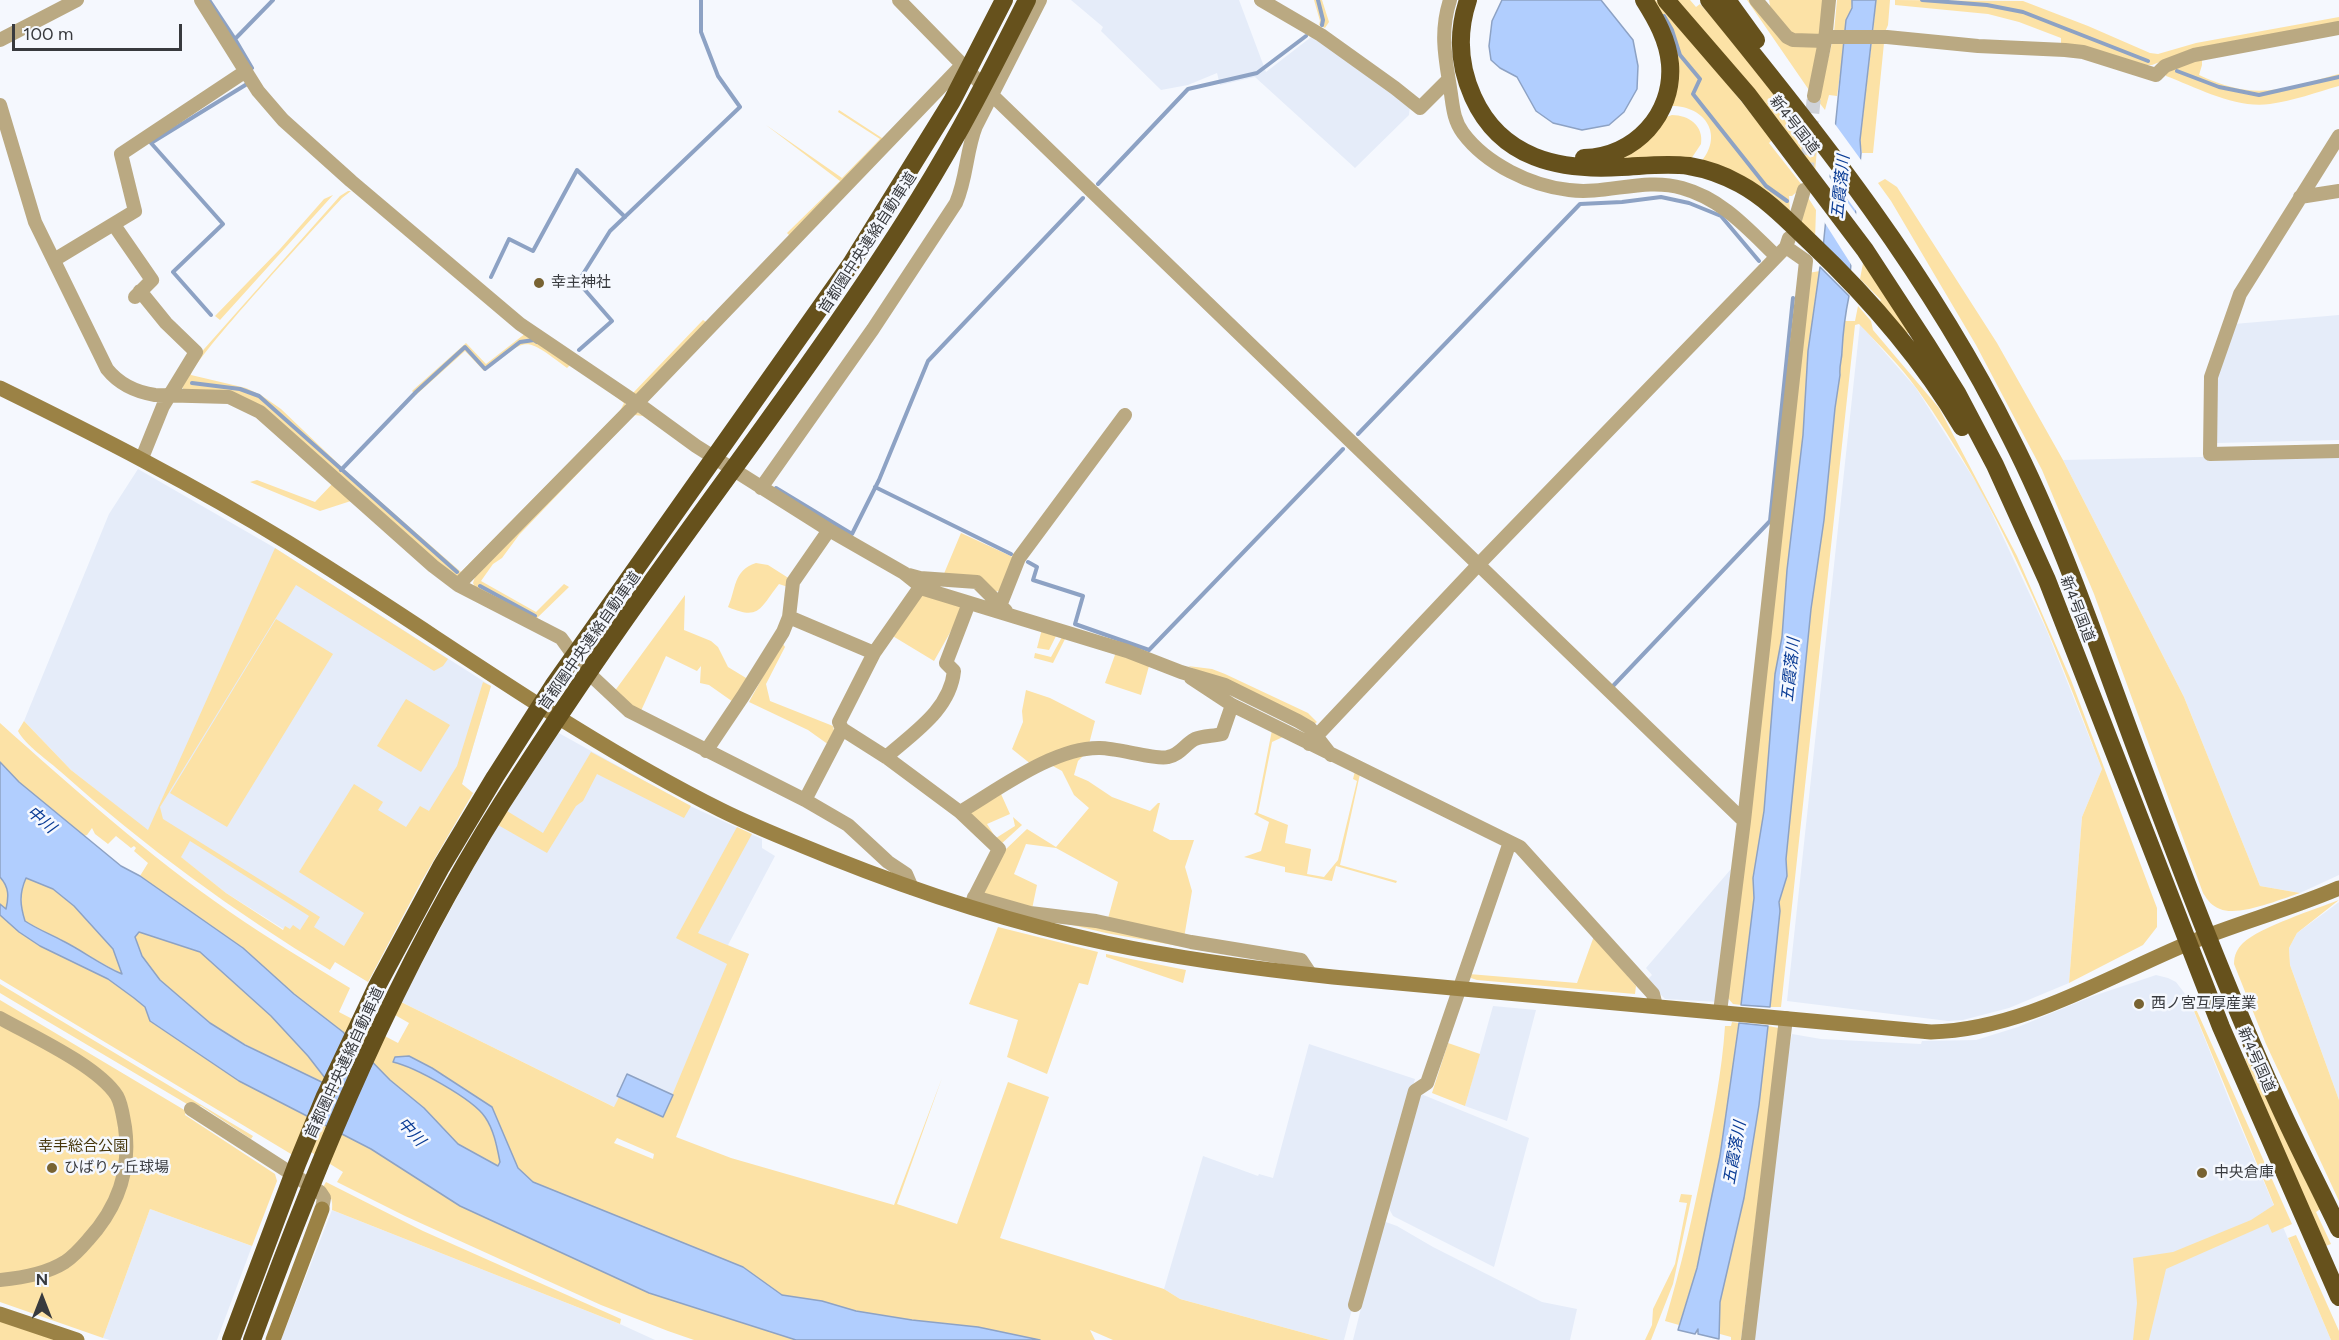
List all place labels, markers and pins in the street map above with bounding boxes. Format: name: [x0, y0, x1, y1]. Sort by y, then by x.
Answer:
place label: 幸主神社: [551, 274, 611, 292]
marker: 幸主神社: [532, 276, 546, 290]
place label: 西ノ宮互厚産業: [2151, 995, 2256, 1013]
marker: 西ノ宮互厚産業: [2132, 997, 2146, 1011]
place label: ひばりヶ丘球場: [64, 1159, 169, 1177]
marker: ひばりヶ丘球場: [45, 1161, 59, 1175]
place label: 中央倉庫: [2214, 1164, 2274, 1182]
marker: 中央倉庫: [2195, 1166, 2209, 1180]

